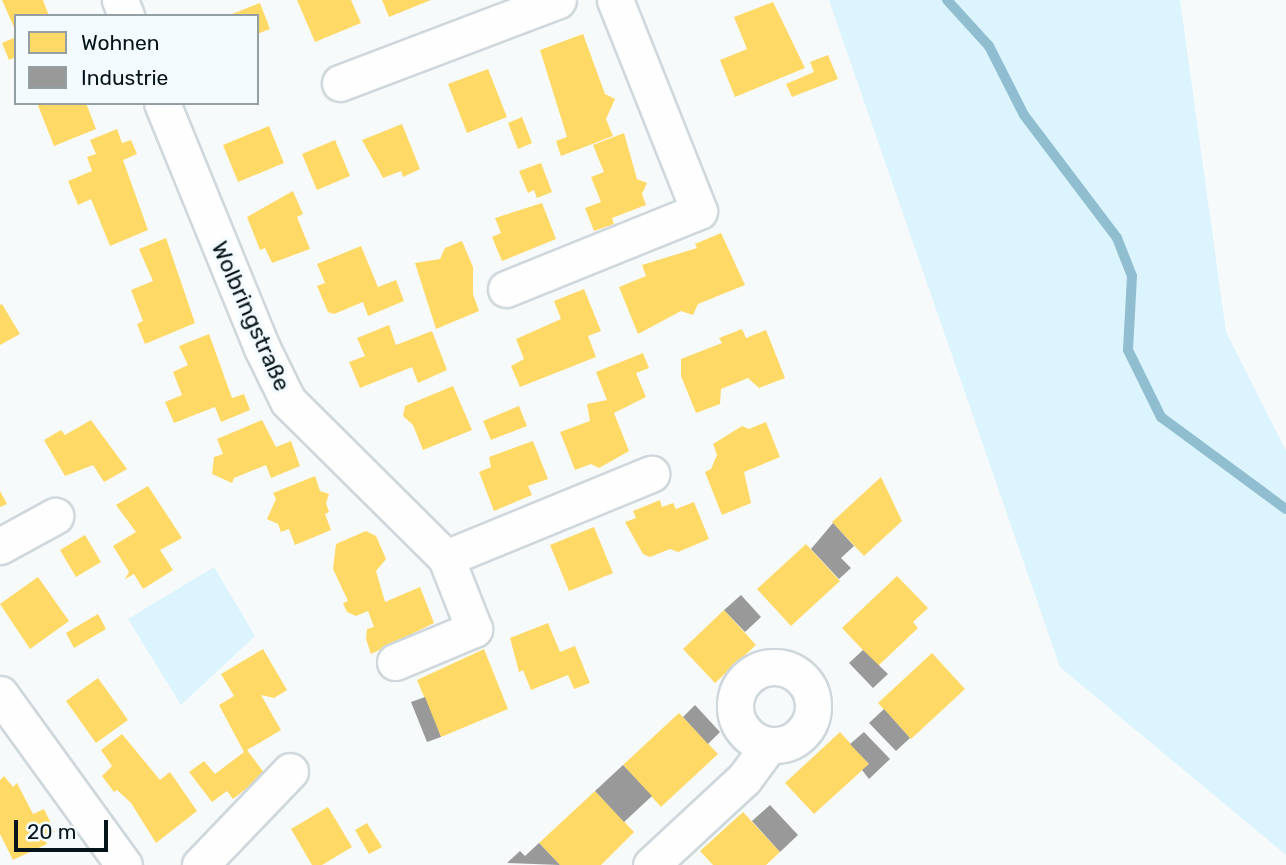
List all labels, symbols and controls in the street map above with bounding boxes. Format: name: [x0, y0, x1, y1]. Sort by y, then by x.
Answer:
legend: [14, 14, 259, 105]
text: Wohnen: [81, 30, 159, 55]
text: Industrie: [81, 65, 168, 90]
street label: Wolbringstraße: [206, 237, 296, 395]
scale bar: [18, 806, 112, 850]
text: 20 m: [27, 819, 76, 844]

